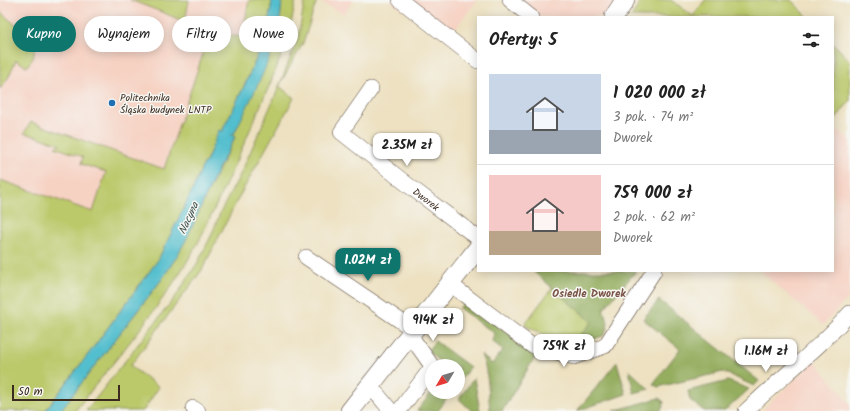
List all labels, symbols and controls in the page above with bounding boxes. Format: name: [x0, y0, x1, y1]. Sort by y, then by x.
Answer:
chip: Kupno: [12, 16, 76, 52]
chip: Wynajem: [84, 16, 164, 52]
chip: Filtry: [172, 16, 231, 52]
chip: Nowe: [239, 16, 298, 52]
text: Oferty: 5: [489, 27, 557, 54]
icon: filters: [800, 29, 822, 51]
text: 1 020 000 zł: [613, 80, 706, 107]
place label: Politechnika Śląska budynek LNTP: [120, 90, 212, 118]
icon: home: [521, 90, 569, 138]
marker: Politechnika Śląska budynek LNTP: [107, 98, 117, 108]
text: 3 pok. · 74 m²: [613, 107, 693, 128]
text: Dworek: [613, 128, 652, 149]
pin: 2.35M zł: [366, 133, 448, 167]
text: 2.35M zł: [382, 135, 432, 156]
text: 759 000 zł: [613, 180, 692, 207]
street label: Dworek: [409, 184, 443, 215]
icon: home: [521, 191, 569, 239]
water label: Nacyna: [174, 199, 205, 237]
text: 2 pok. · 62 m²: [613, 207, 695, 228]
text: Dworek: [613, 228, 652, 249]
pin: 1.02M zł: [327, 248, 409, 282]
text: 1.02M zł: [344, 250, 392, 271]
district label: Osiedle Dworek: [552, 285, 626, 303]
pin: 914K zł: [396, 308, 470, 342]
text: 914K zł: [412, 310, 454, 331]
pin: 759K zł: [527, 334, 601, 368]
text: 759K zł: [542, 336, 586, 357]
pin: 1.16M zł: [725, 339, 807, 373]
text: 1.16M zł: [744, 341, 788, 362]
north arrow: [425, 359, 465, 399]
map controls: [425, 359, 465, 399]
scale bar: [12, 383, 120, 402]
text: 50 m: [18, 383, 43, 401]

